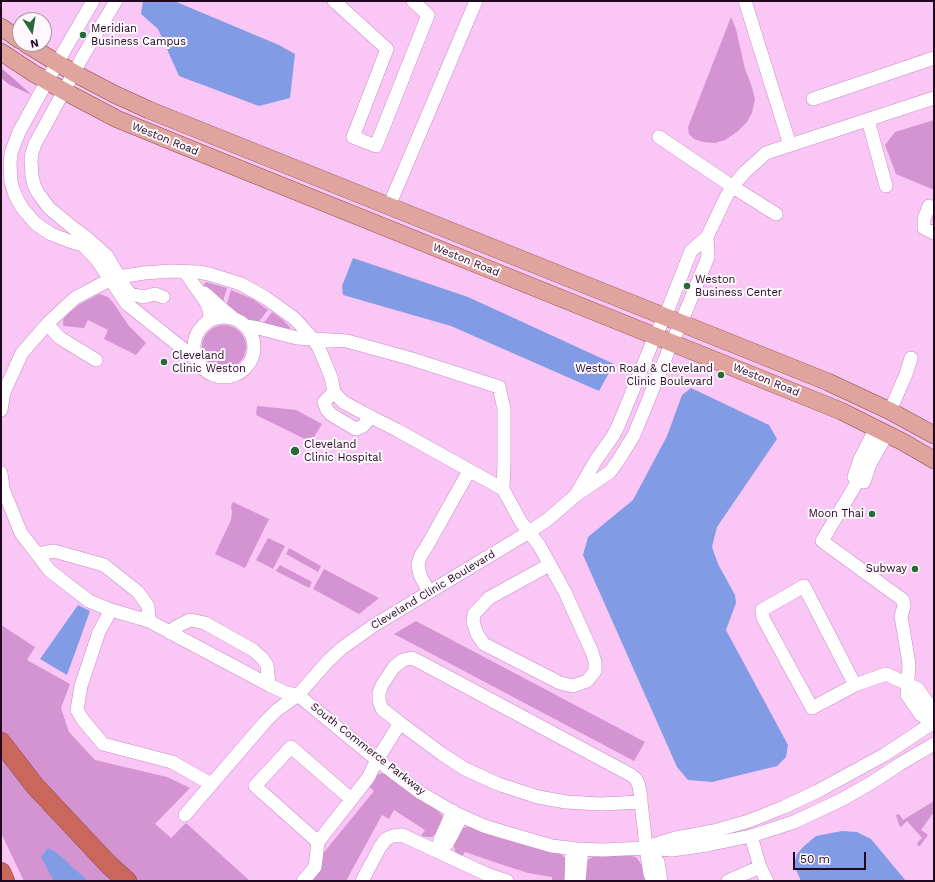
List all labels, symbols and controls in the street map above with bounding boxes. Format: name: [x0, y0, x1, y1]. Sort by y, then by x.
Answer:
north arrow: [12, 12, 52, 52]
place label: Meridian Business Campus: [91, 22, 186, 48]
marker: Meridian Business Campus: [78, 30, 88, 40]
text: N: [29, 36, 40, 50]
street label: Weston Road: [130, 120, 200, 158]
street label: Weston Road: [431, 241, 501, 279]
place label: Weston Business Center: [695, 273, 782, 299]
marker: Weston Business Center: [682, 281, 692, 291]
place label: Cleveland Clinic Weston: [172, 349, 246, 375]
marker: Cleveland Clinic Weston: [159, 357, 169, 367]
street label: Weston Road: [731, 361, 801, 399]
place label: Weston Road & Cleveland Clinic Boulevard: [575, 362, 713, 388]
marker: Weston Road & Cleveland Clinic Boulevard: [716, 370, 726, 380]
place label: Cleveland Clinic Hospital: [304, 438, 382, 464]
marker: Cleveland Clinic Hospital: [289, 445, 301, 457]
place label: Moon Thai: [809, 507, 864, 521]
marker: Moon Thai: [867, 509, 877, 519]
street label: Cleveland Clinic Boulevard: [368, 548, 498, 632]
place label: Subway: [866, 562, 907, 576]
marker: Subway: [910, 564, 920, 574]
street label: South Commerce Parkway: [308, 700, 428, 798]
scale bar: [795, 844, 868, 870]
text: 50 m: [800, 852, 830, 866]

